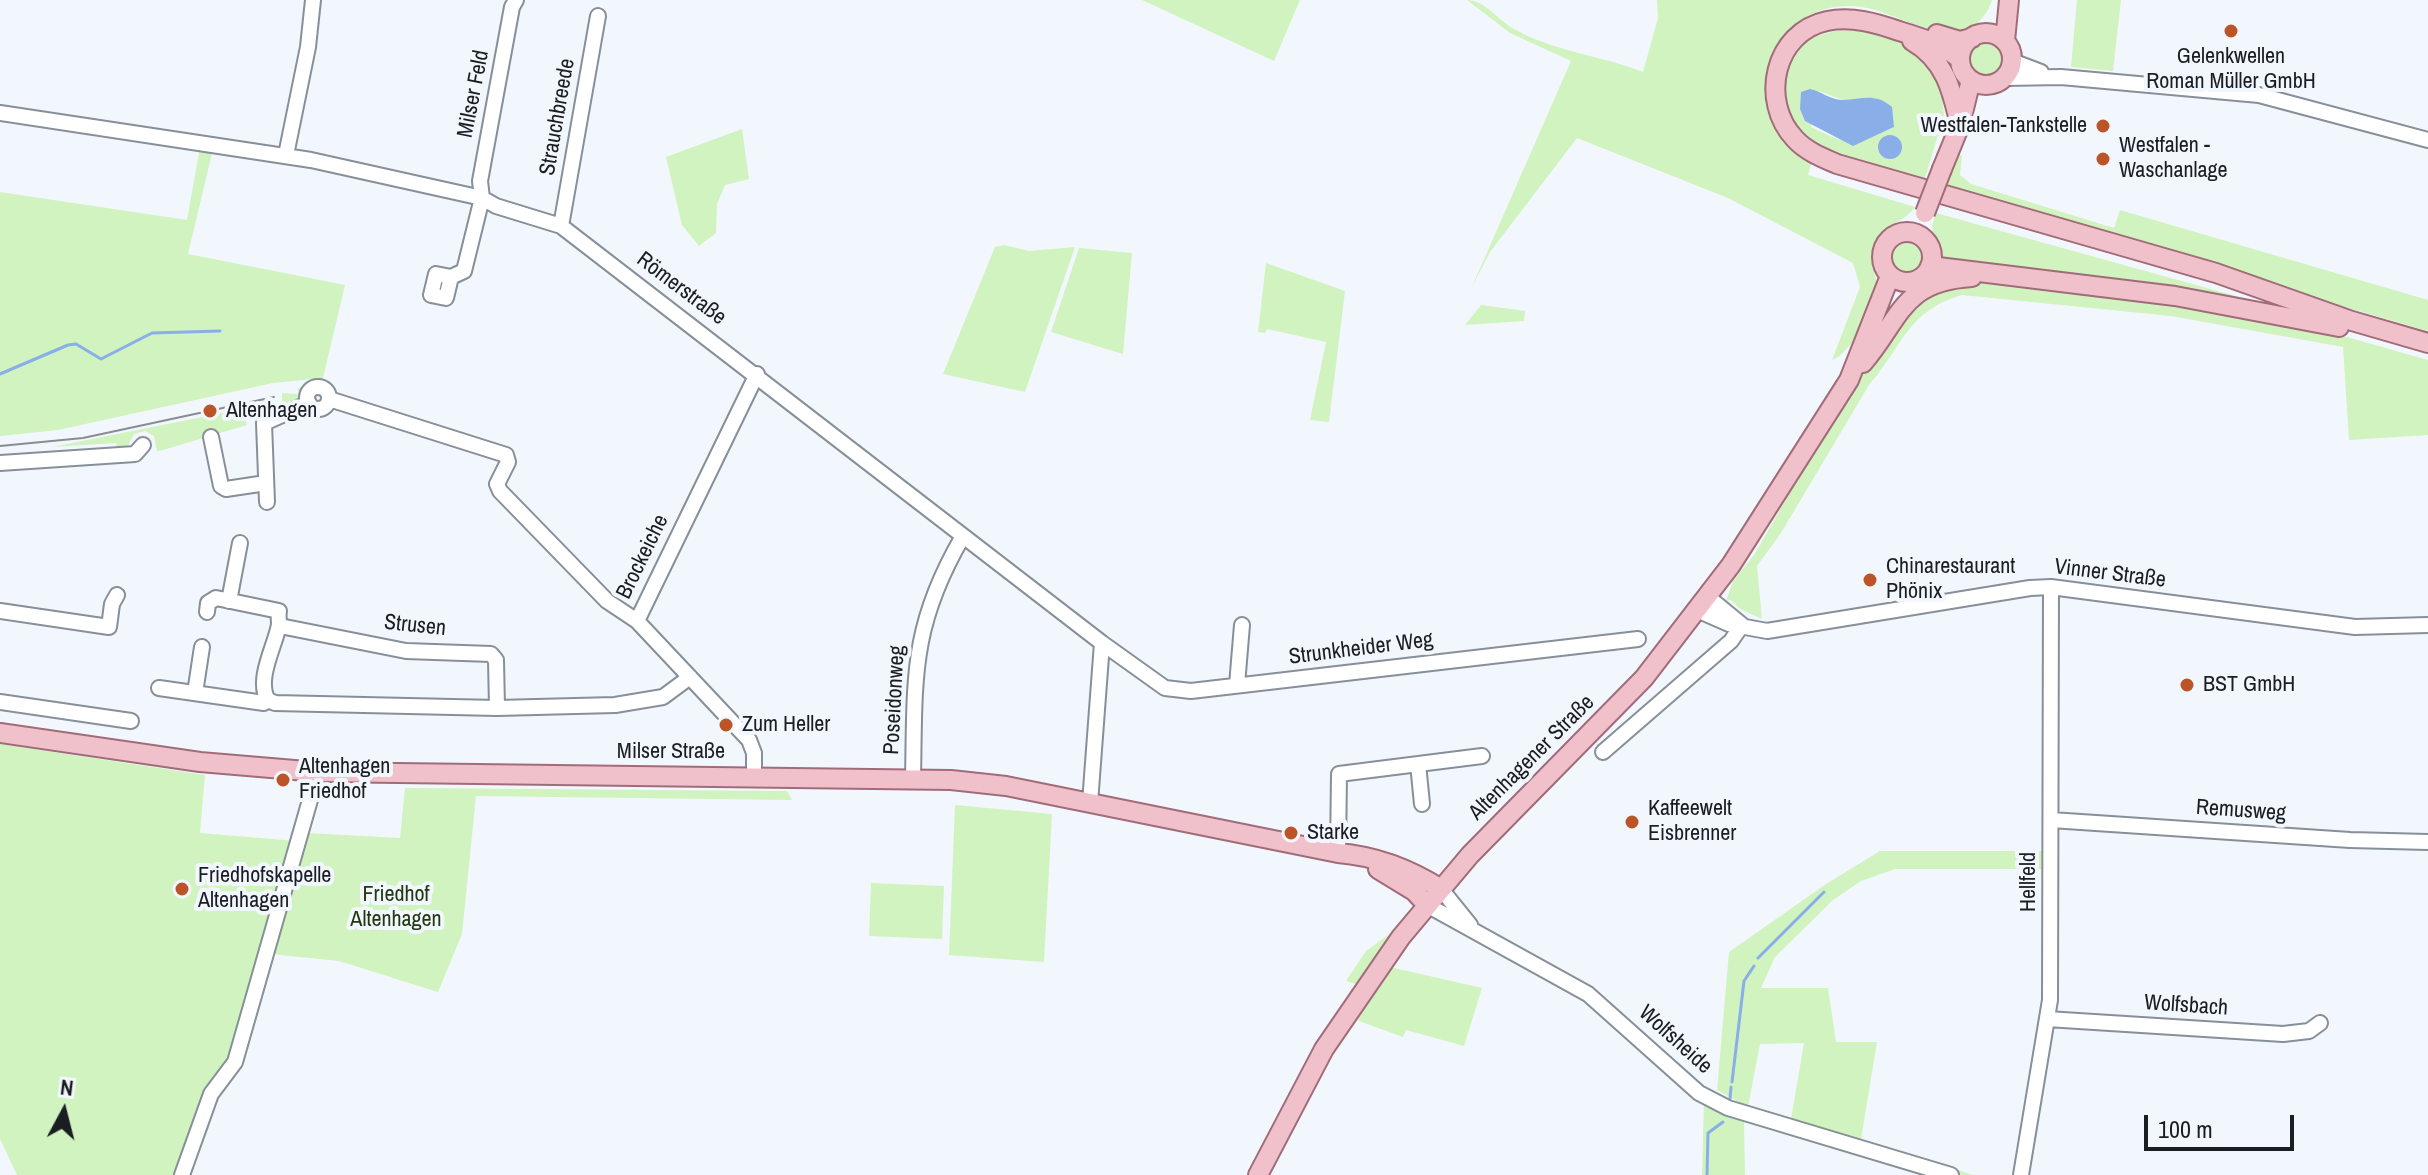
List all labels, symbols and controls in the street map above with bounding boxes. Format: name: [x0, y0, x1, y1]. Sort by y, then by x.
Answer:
marker: Gelenkwellen Roman Müller GmbH: [2222, 22, 2240, 40]
place label: Gelenkwellen Roman Müller GmbH: [2146, 44, 2316, 96]
street label: Milser Feld: [453, 48, 495, 140]
street label: Strauchbreede: [535, 56, 581, 178]
place label: Westfalen-Tankstelle: [1921, 113, 2087, 139]
marker: Westfalen-Tankstelle: [2094, 117, 2112, 135]
place label: Westfalen - Waschanlage: [2119, 133, 2228, 184]
marker: Westfalen - Waschanlage: [2094, 150, 2112, 168]
street label: Römerstraße: [631, 247, 731, 331]
place label: Altenhagen: [226, 398, 317, 424]
marker: Altenhagen: [201, 402, 219, 420]
street label: Brockeiche: [611, 511, 675, 603]
place label: Chinarestaurant Phönix: [1886, 554, 2015, 606]
street label: Vinner Straße: [2053, 554, 2167, 594]
marker: Chinarestaurant Phönix: [1861, 571, 1879, 589]
street label: Strusen: [383, 610, 447, 642]
street label: Strunkheider Weg: [1287, 627, 1435, 671]
street label: Poseidonweg: [879, 645, 911, 755]
place label: BST GmbH: [2203, 672, 2295, 698]
marker: BST GmbH: [2178, 676, 2196, 694]
street label: Altenhagener Straße: [1464, 690, 1600, 826]
place label: Zum Heller: [742, 712, 830, 738]
marker: Zum Heller: [717, 716, 735, 734]
street label: Milser Straße: [617, 739, 725, 765]
place label: Altenhagen Friedhof: [299, 754, 390, 806]
marker: Altenhagen Friedhof: [274, 771, 292, 789]
street label: Remusweg: [2195, 795, 2287, 827]
place label: Kaffeewelt Eisbrenner: [1648, 796, 1736, 848]
marker: Kaffeewelt Eisbrenner: [1623, 813, 1641, 831]
place label: Starke: [1307, 820, 1359, 846]
marker: Starke: [1282, 824, 1300, 842]
street label: Hellfeld: [2016, 852, 2042, 912]
place label: Friedhofskapelle Altenhagen: [198, 863, 331, 914]
marker: Friedhofskapelle Altenhagen: [173, 880, 191, 898]
park label: Friedhof Altenhagen: [350, 882, 442, 934]
street label: Wolfsbach: [2143, 990, 2229, 1022]
street label: Wolfsheide: [1633, 1000, 1717, 1080]
north arrow: [24, 1071, 104, 1151]
text: N: [59, 1071, 75, 1103]
scale bar: [2148, 1099, 2298, 1149]
text: 100 m: [2158, 1113, 2213, 1145]

